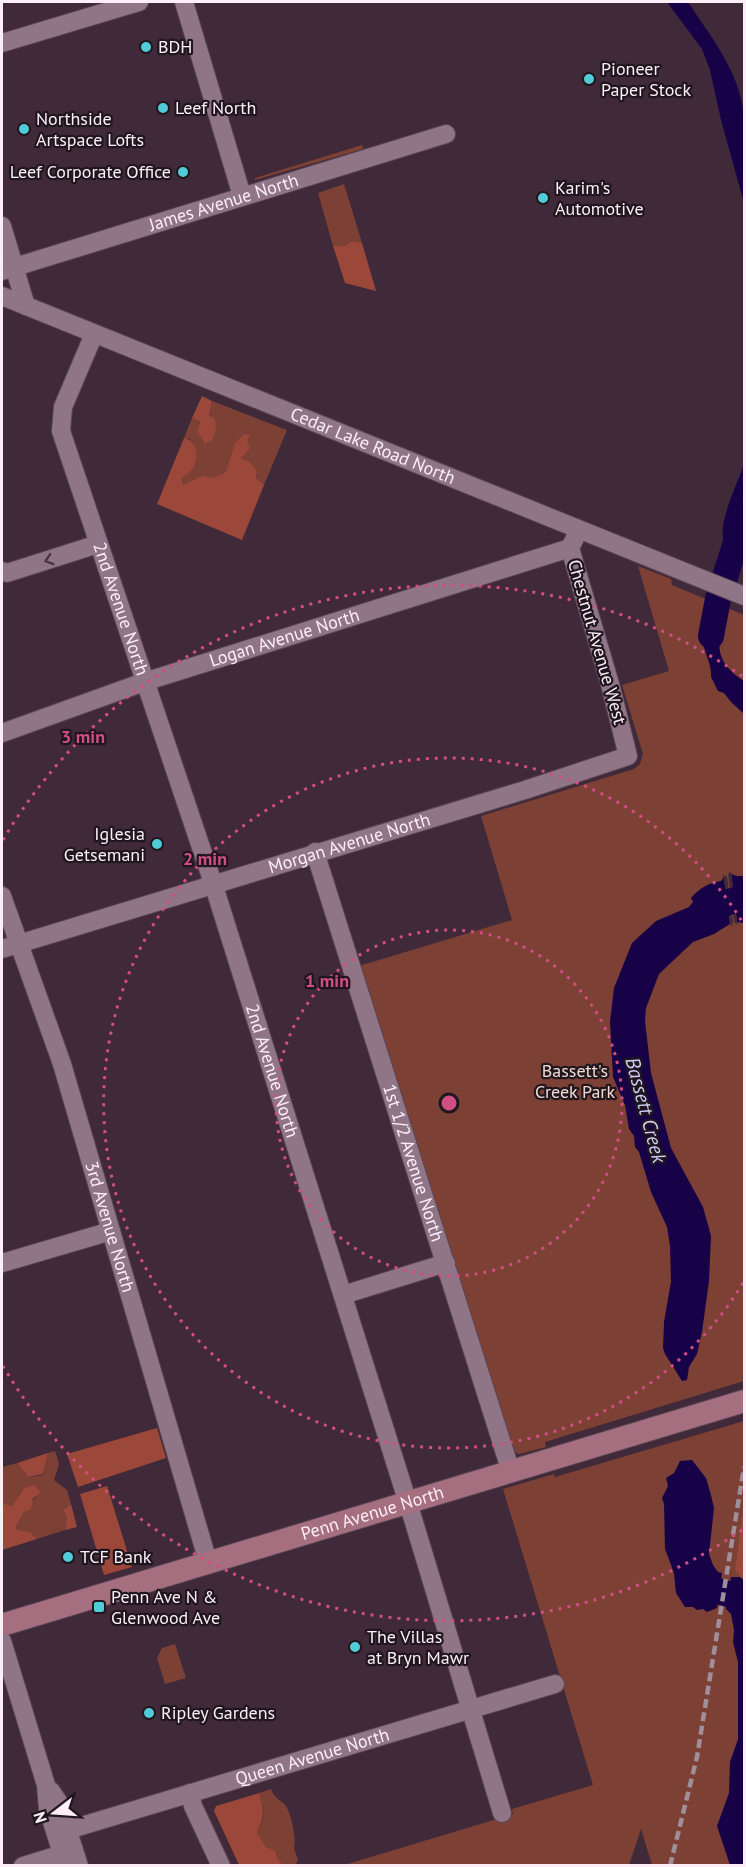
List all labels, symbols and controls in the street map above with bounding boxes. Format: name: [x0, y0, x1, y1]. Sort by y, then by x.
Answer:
place label: BDH: [158, 35, 192, 58]
marker: BDH: [139, 40, 153, 54]
place label: Pioneer Paper Stock: [601, 57, 691, 101]
marker: Pioneer Paper Stock: [582, 72, 596, 86]
place label: Leef North: [175, 96, 256, 119]
marker: Leef North: [156, 101, 170, 115]
place label: Northside Artspace Lofts: [36, 107, 144, 151]
marker: Northside Artspace Lofts: [17, 122, 31, 136]
place label: Leef Corporate Office: [10, 160, 171, 183]
marker: Leef Corporate Office: [176, 165, 190, 179]
street label: James Avenue North: [145, 168, 301, 236]
place label: Karim's Automotive: [555, 176, 644, 220]
marker: Karim's Automotive: [536, 191, 550, 205]
street label: Cedar Lake Road North: [287, 402, 459, 489]
street label: 2nd Avenue North: [88, 539, 154, 678]
one-way arrow: [44, 552, 55, 565]
street label: Chestnut Avenue West: [563, 557, 632, 727]
street label: Logan Avenue North: [206, 603, 362, 672]
text: 3 min: [61, 725, 105, 748]
street label: Morgan Avenue North: [265, 807, 433, 878]
place label: Iglesia Getsemani: [64, 822, 145, 866]
marker: Iglesia Getsemani: [150, 837, 164, 851]
text: 2 min: [183, 847, 227, 870]
text: 1 min: [305, 969, 349, 992]
street label: 2nd Avenue North: [241, 1001, 304, 1140]
water label: Bassett Creek: [619, 1054, 673, 1167]
park label: Bassett's Creek Park: [535, 1059, 615, 1103]
street label: 1st 1/2 Avenue North: [378, 1081, 449, 1244]
centre of rings: [439, 1093, 459, 1113]
street label: 3rd Avenue North: [80, 1158, 140, 1295]
street label: Penn Avenue North: [298, 1480, 447, 1545]
place label: TCF Bank: [80, 1545, 152, 1568]
marker: TCF Bank: [61, 1550, 75, 1564]
place label: Penn Ave N & Glenwood Ave: [111, 1585, 220, 1629]
marker: Penn Ave N & Glenwood Ave: [92, 1600, 106, 1614]
place label: The Villas at Bryn Mawr: [367, 1625, 469, 1669]
marker: The Villas at Bryn Mawr: [348, 1640, 362, 1654]
place label: Ripley Gardens: [161, 1701, 275, 1724]
marker: Ripley Gardens: [142, 1706, 156, 1720]
street label: Queen Avenue North: [232, 1722, 392, 1790]
north arrow: [24, 1783, 84, 1843]
text: N: [29, 1809, 51, 1825]

